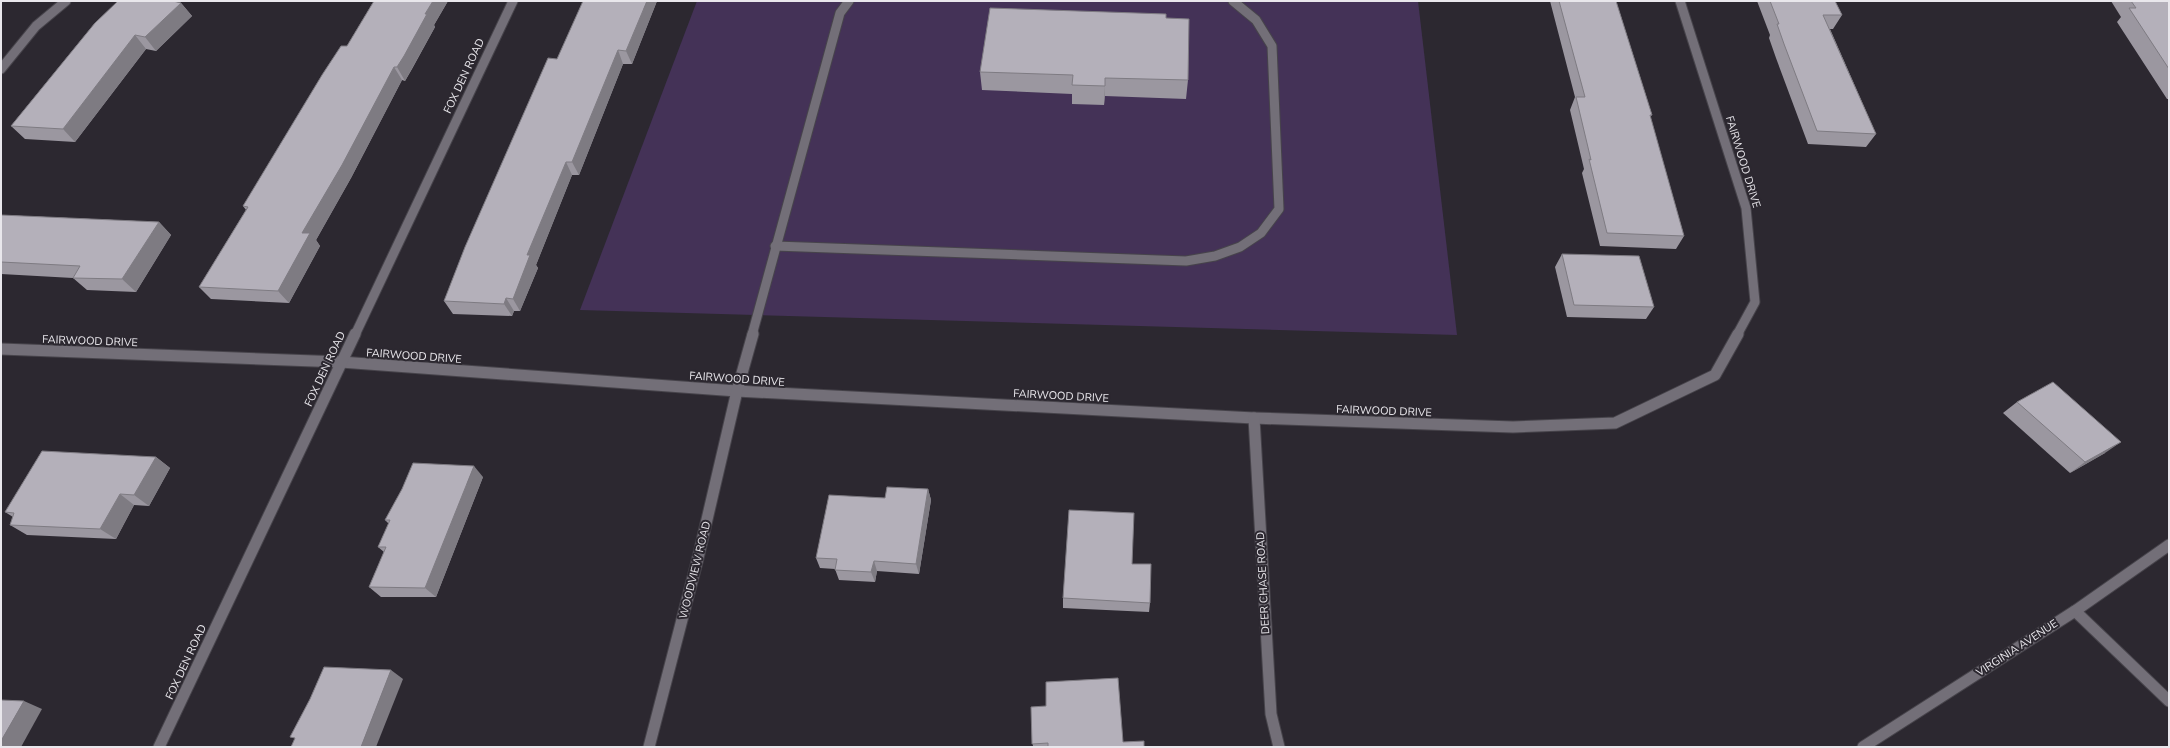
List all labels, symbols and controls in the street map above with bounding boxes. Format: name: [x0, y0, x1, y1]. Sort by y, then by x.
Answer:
street label: FOX DEN ROAD: [440, 36, 488, 116]
street label: FAIRWOOD DRIVE: [1722, 114, 1764, 210]
street label: FOX DEN ROAD: [301, 329, 349, 409]
street label: FAIRWOOD DRIVE: [42, 332, 138, 350]
street label: FAIRWOOD DRIVE: [366, 345, 462, 367]
street label: FAIRWOOD DRIVE: [689, 368, 785, 390]
street label: FAIRWOOD DRIVE: [1013, 386, 1109, 406]
street label: FAIRWOOD DRIVE: [1336, 402, 1432, 420]
street label: WOODVIEW ROAD: [676, 520, 714, 620]
street label: DEER CHASE ROAD: [1253, 531, 1273, 635]
street label: VIRGINIA AVENUE: [1973, 616, 2061, 681]
street label: FOX DEN ROAD: [162, 622, 210, 702]

